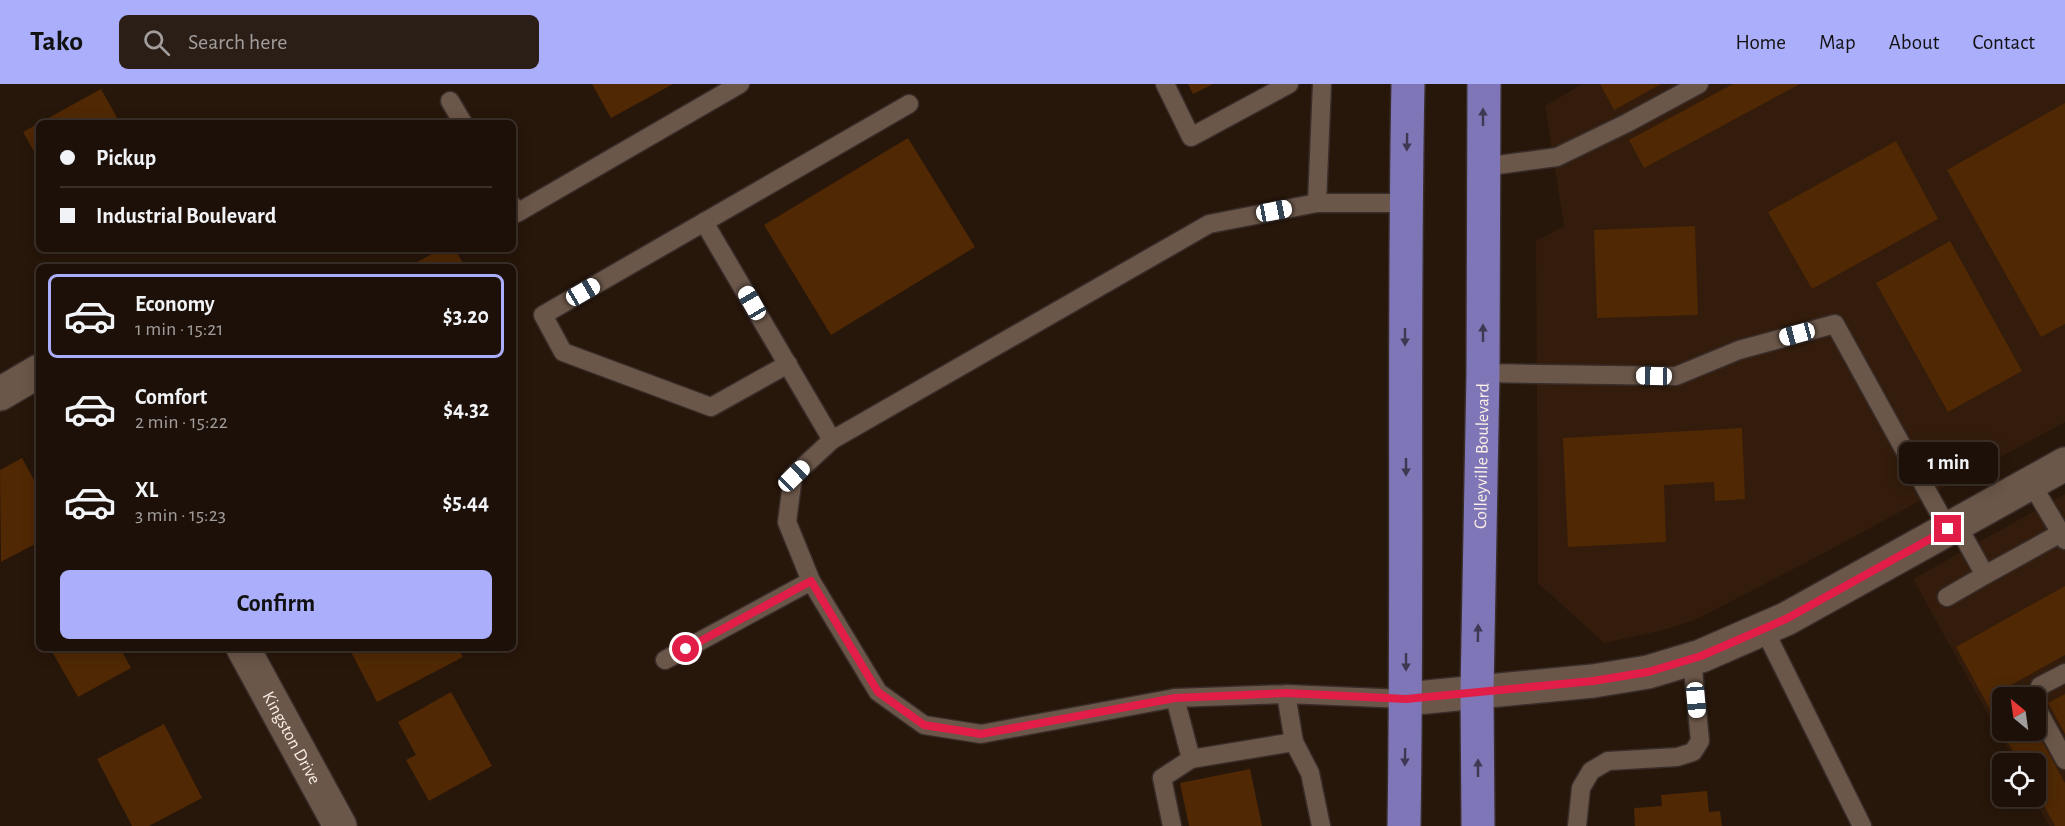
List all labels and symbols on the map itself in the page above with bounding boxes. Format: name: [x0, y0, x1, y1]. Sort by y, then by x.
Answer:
one-way arrow: [1479, 108, 1488, 127]
one-way arrow: [1402, 133, 1411, 152]
car: [1255, 199, 1293, 223]
car: [563, 275, 603, 309]
car: [735, 283, 769, 323]
car: [1777, 321, 1817, 347]
one-way arrow: [1478, 324, 1488, 343]
one-way arrow: [1401, 328, 1410, 347]
car: [1636, 367, 1672, 385]
street label: Colleyville Boulevard: [1472, 383, 1493, 529]
callout: 1 min: [1898, 442, 1998, 484]
car: [775, 457, 813, 495]
one-way arrow: [1401, 458, 1411, 477]
route end: [1934, 515, 1961, 542]
one-way arrow: [1474, 624, 1483, 643]
route start: [672, 635, 699, 662]
one-way arrow: [1401, 653, 1411, 672]
car: [1685, 681, 1707, 719]
north arrow: [1992, 687, 2046, 741]
street label: Kingston Drive: [258, 689, 323, 788]
one-way arrow: [1401, 748, 1410, 767]
one-way arrow: [1473, 758, 1483, 777]

